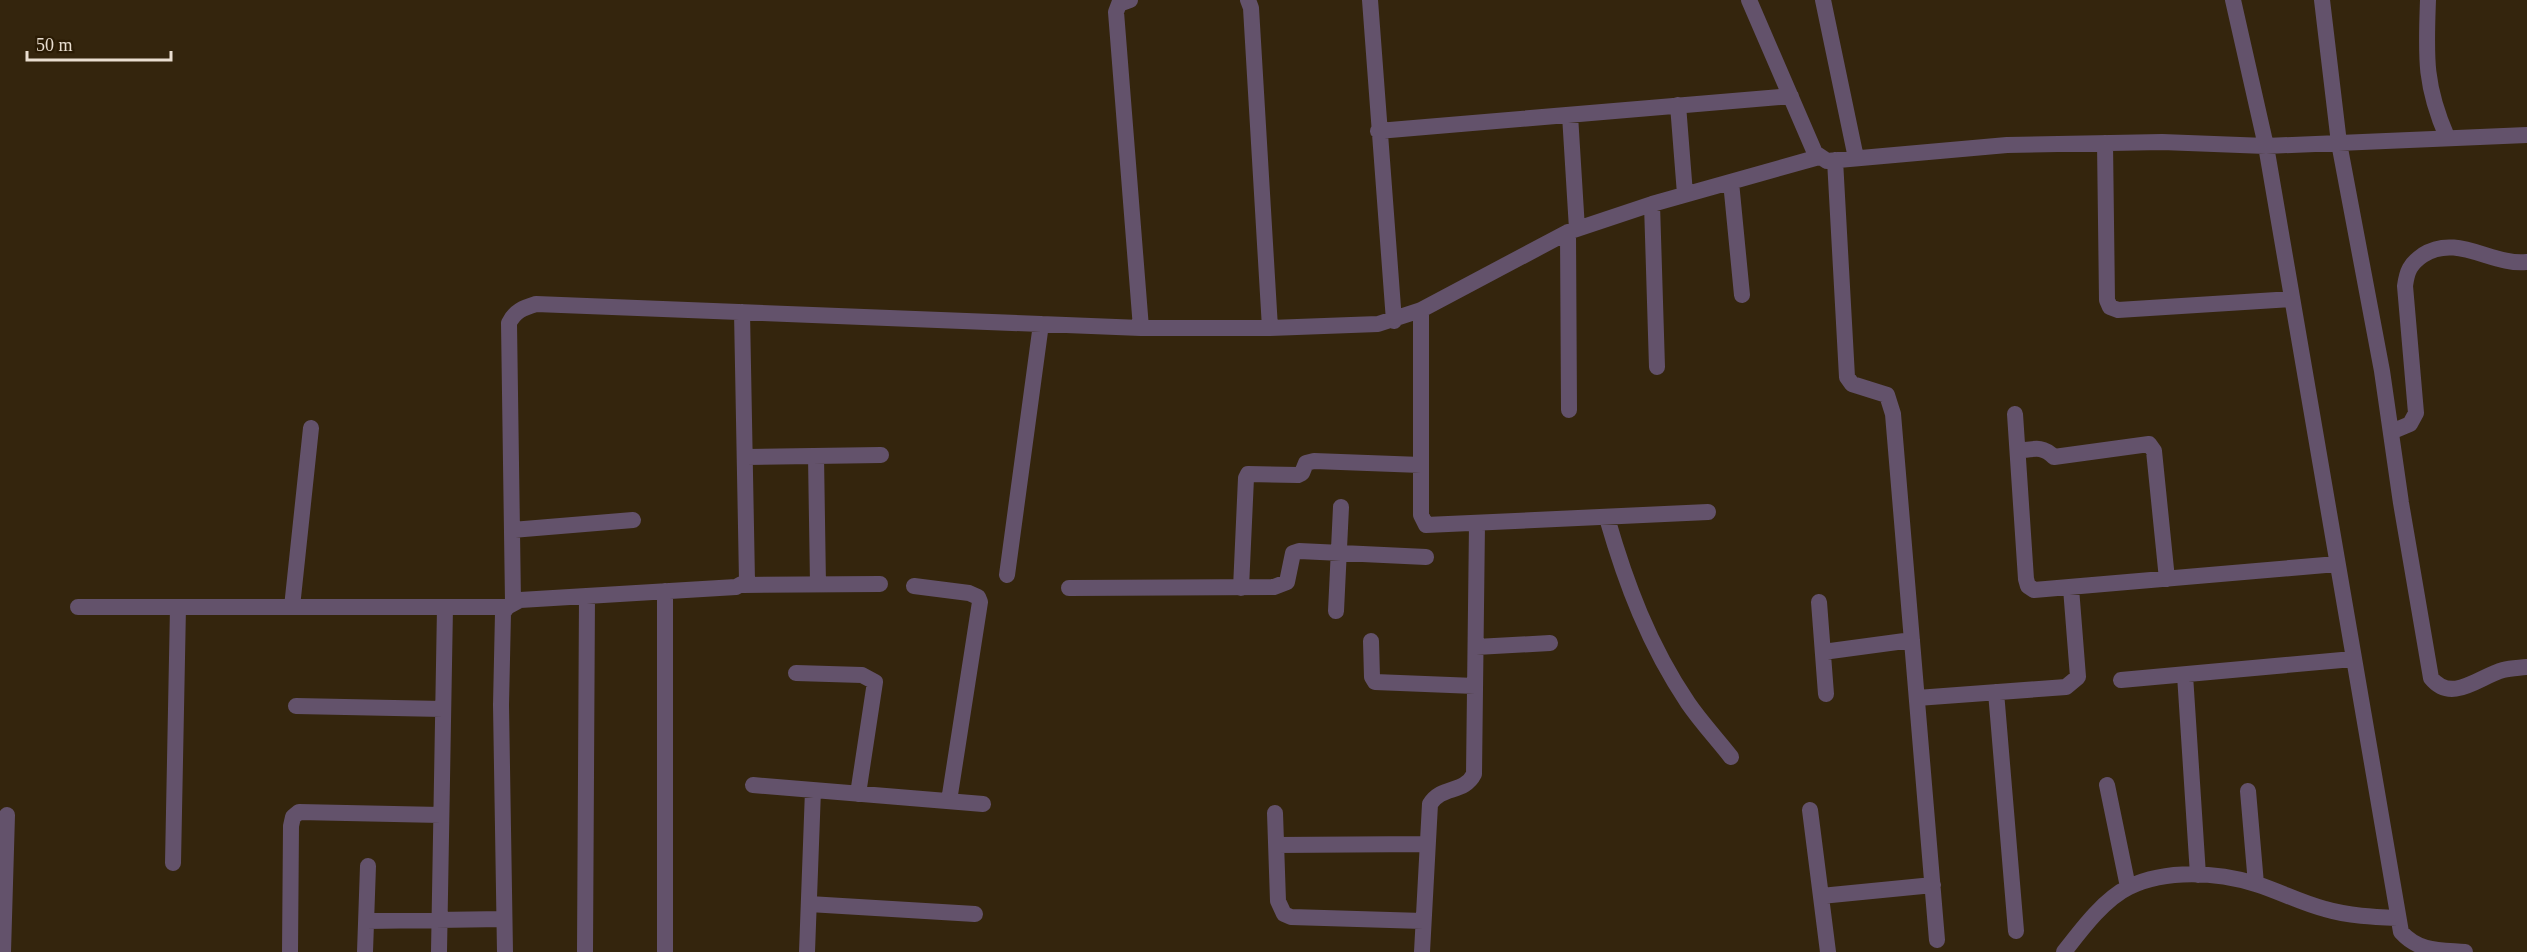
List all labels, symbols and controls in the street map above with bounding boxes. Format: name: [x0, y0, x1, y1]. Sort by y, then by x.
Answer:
scale bar: [27, 24, 171, 62]
text: 50 m: [36, 35, 73, 55]

